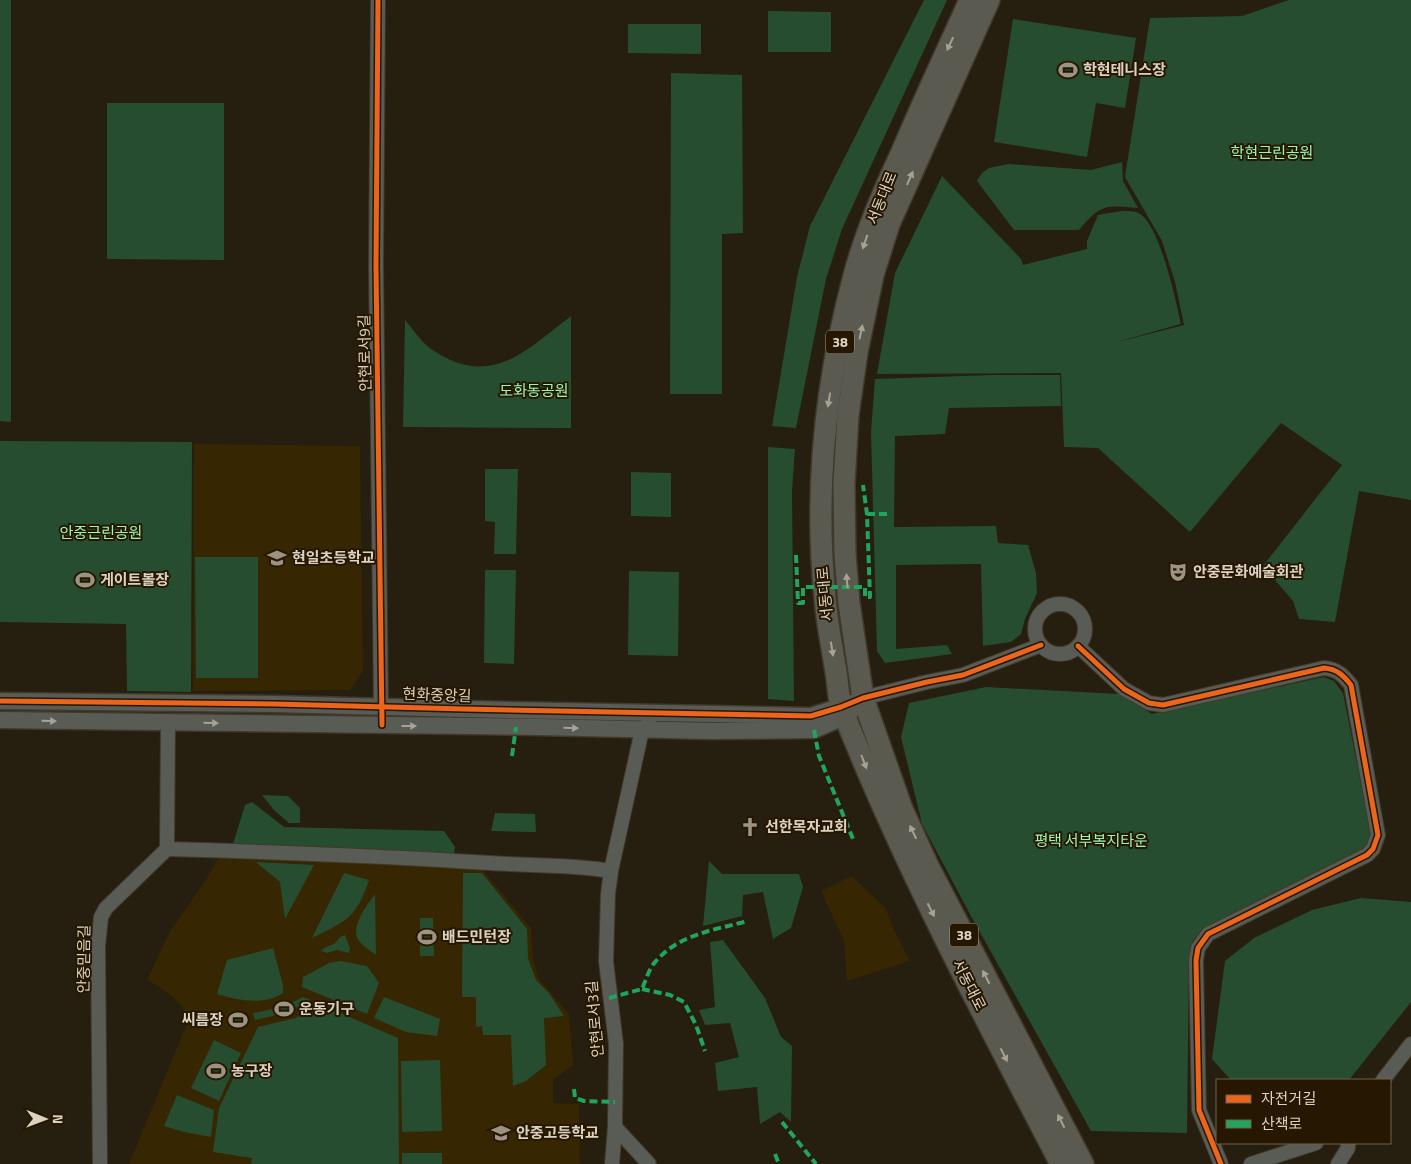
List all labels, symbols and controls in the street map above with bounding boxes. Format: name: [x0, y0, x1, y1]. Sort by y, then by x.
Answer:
one-way arrow: [945, 37, 953, 51]
place label: 학현테니스장: [1083, 58, 1166, 81]
sports icon: 학현테니스장: [1057, 59, 1079, 81]
park label: 학현근린공원: [1231, 141, 1313, 164]
street label: 서동대로: [861, 168, 903, 228]
one-way arrow: [906, 171, 914, 185]
one-way arrow: [861, 235, 869, 250]
street label: 안현로서9길: [352, 314, 377, 392]
one-way arrow: [857, 324, 865, 340]
road number: 38: [826, 331, 854, 354]
park label: 도화동공원: [499, 379, 569, 402]
one-way arrow: [825, 392, 833, 408]
park label: 안중근린공원: [60, 521, 142, 544]
place label: 현일초등학교: [292, 546, 375, 569]
school or university icon: 현일초등학교: [266, 547, 288, 569]
place label: 안중문화예술회관: [1193, 560, 1304, 583]
theatre icon: 안중문화예술회관: [1167, 561, 1189, 583]
street label: 서동대로: [811, 566, 838, 623]
place label: 게이트볼장: [100, 568, 169, 591]
sports icon: 게이트볼장: [74, 569, 96, 591]
one-way arrow: [843, 572, 851, 588]
one-way arrow: [828, 641, 836, 657]
street label: 현화중앙길: [402, 682, 472, 707]
one-way arrow: [41, 717, 57, 725]
one-way arrow: [203, 719, 219, 727]
one-way arrow: [401, 722, 417, 730]
one-way arrow: [563, 724, 579, 732]
one-way arrow: [860, 755, 868, 770]
place label: 선한목자교회: [765, 815, 848, 838]
church icon: 선한목자교회: [739, 816, 761, 838]
one-way arrow: [908, 824, 917, 839]
park label: 평택 서부복지타운: [1034, 829, 1148, 852]
one-way arrow: [927, 903, 935, 917]
street label: 안중믿음길: [71, 924, 96, 994]
road number: 38: [950, 924, 978, 946]
place label: 배드민턴장: [442, 925, 511, 948]
sports icon: 배드민턴장: [416, 926, 438, 948]
street label: 서동대로: [947, 955, 992, 1015]
one-way arrow: [982, 969, 990, 984]
street label: 안현로서3길: [580, 979, 609, 1059]
place label: 운동기구: [299, 997, 354, 1020]
sports icon: 운동기구: [273, 998, 295, 1020]
place label: 씨름장: [182, 1008, 223, 1031]
sports icon: 씨름장: [227, 1009, 249, 1031]
one-way arrow: [1000, 1048, 1008, 1062]
place label: 농구장: [231, 1059, 273, 1082]
sports icon: 농구장: [205, 1060, 227, 1082]
legend: [1216, 1079, 1391, 1144]
text: 자전거길: [1261, 1087, 1316, 1110]
north arrow: [20, 1094, 70, 1144]
text: 산책로: [1261, 1112, 1302, 1135]
text: N: [48, 1114, 69, 1124]
one-way arrow: [1057, 1114, 1065, 1128]
place label: 안중고등학교: [516, 1121, 599, 1144]
school or university icon: 안중고등학교: [490, 1122, 512, 1144]

